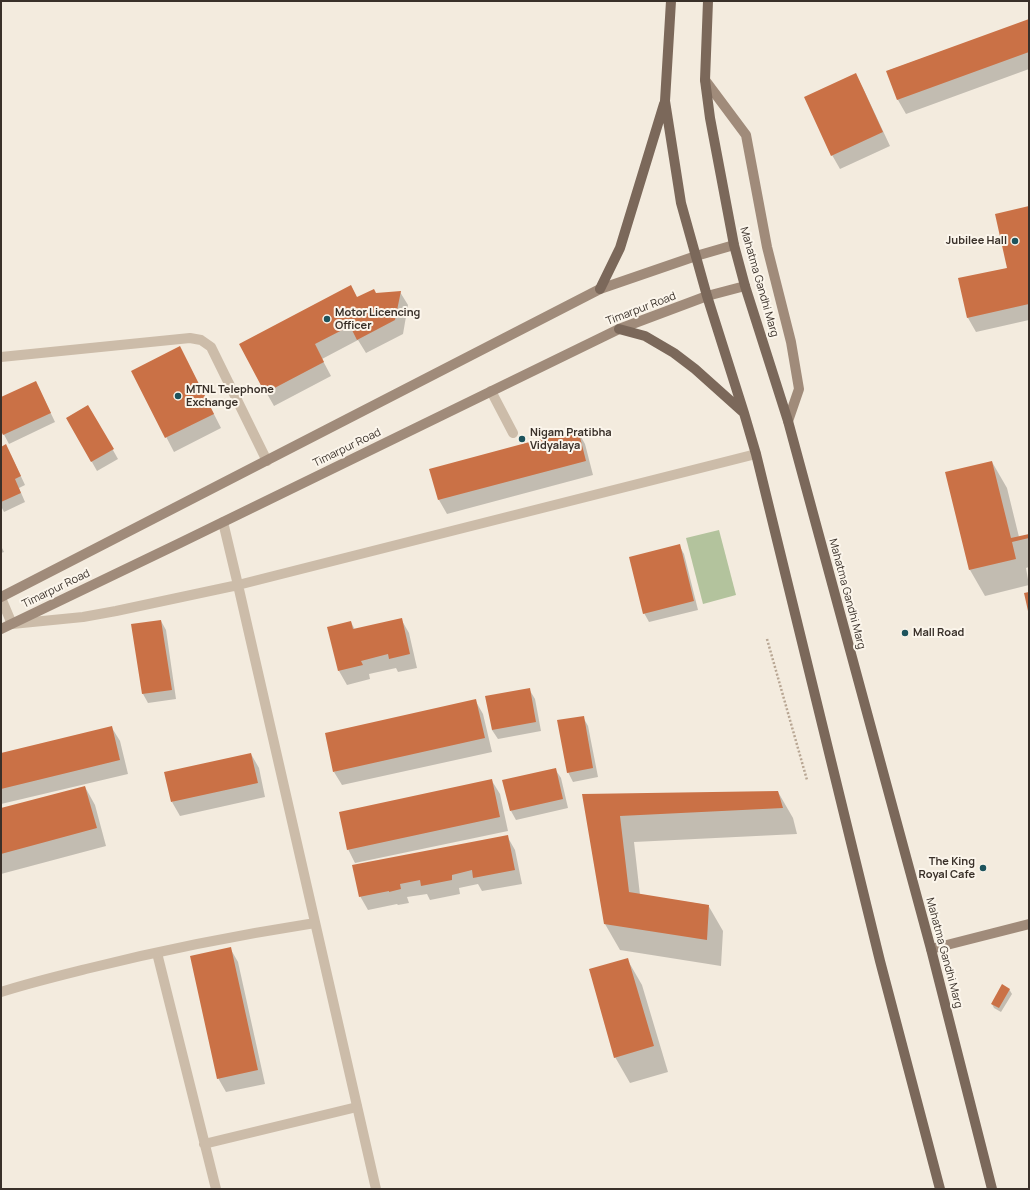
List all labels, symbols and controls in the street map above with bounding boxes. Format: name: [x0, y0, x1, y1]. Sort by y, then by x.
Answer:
street label: Mahatma Gandhi Marg: [737, 225, 781, 339]
place label: Jubilee Hall: [946, 234, 1007, 248]
marker: Jubilee Hall: [1010, 236, 1020, 246]
street label: Timarpur Road: [604, 290, 678, 328]
place label: Motor Licencing Officer: [335, 306, 420, 332]
marker: Motor Licencing Officer: [322, 314, 332, 324]
place label: MTNL Telephone Exchange: [186, 383, 274, 409]
marker: MTNL Telephone Exchange: [173, 391, 183, 401]
street label: Timarpur Road: [311, 426, 383, 470]
place label: Nigam Pratibha Vidyalaya: [530, 426, 612, 452]
marker: Nigam Pratibha Vidyalaya: [517, 434, 527, 444]
street label: Mahatma Gandhi Marg: [826, 537, 868, 651]
street label: Timarpur Road: [20, 567, 92, 611]
place label: Mall Road: [913, 626, 964, 640]
marker: Mall Road: [900, 628, 910, 638]
place label: The King Royal Cafe: [919, 855, 975, 881]
marker: The King Royal Cafe: [978, 863, 988, 873]
street label: Mahatma Gandhi Marg: [923, 896, 965, 1010]

